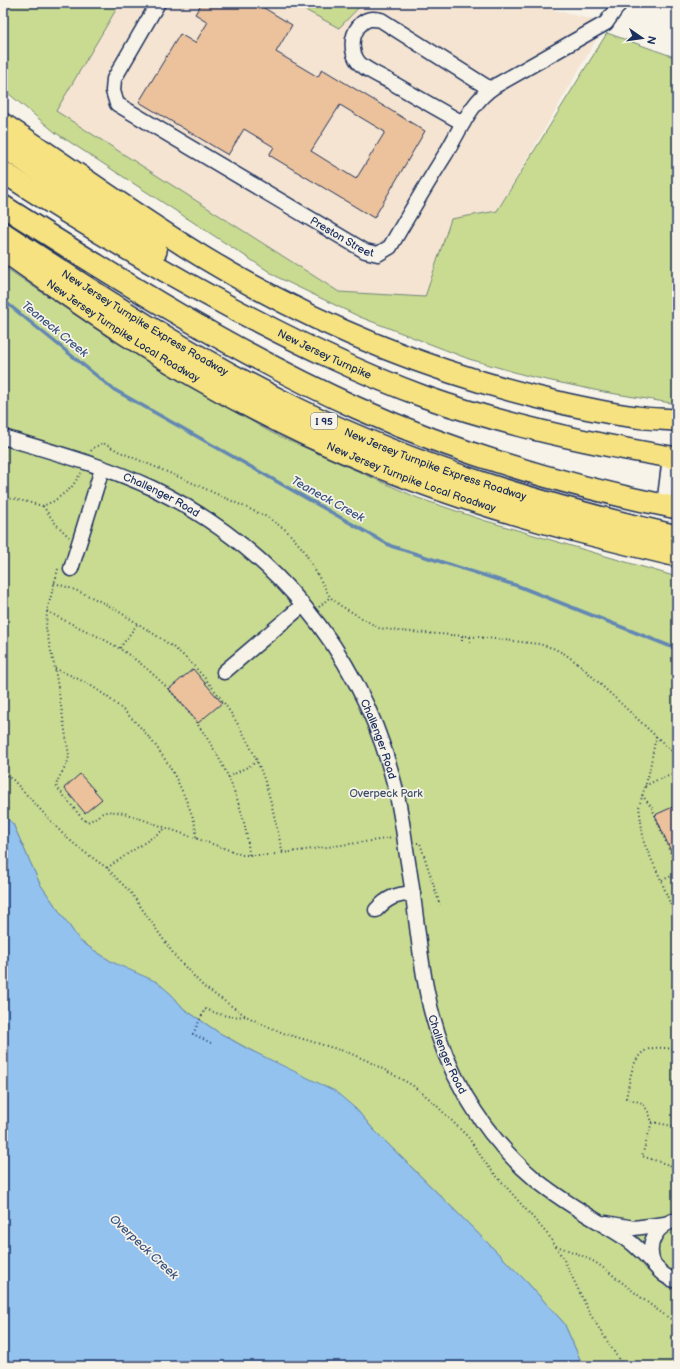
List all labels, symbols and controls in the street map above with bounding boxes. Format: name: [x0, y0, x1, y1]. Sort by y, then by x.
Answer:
north arrow: [622, 18, 662, 58]
text: N: [644, 35, 659, 46]
street label: Preston Street: [308, 214, 376, 260]
street label: New Jersey Turnpike Express Roadway: [59, 267, 231, 379]
street label: New Jersey Turnpike Local Roadway: [44, 277, 202, 385]
water label: Teaneck Creek: [18, 298, 92, 361]
street label: New Jersey Turnpike: [275, 327, 374, 382]
road number: I 95: [311, 413, 337, 429]
street label: New Jersey Turnpike Express Roadway: [342, 425, 528, 503]
street label: New Jersey Turnpike Local Roadway: [325, 439, 497, 515]
street label: Challenger Road: [121, 470, 202, 520]
water label: Teaneck Creek: [289, 473, 368, 526]
street label: Challenger Road: [358, 697, 399, 780]
park label: Overpeck Park: [349, 787, 423, 800]
street label: Challenger Road: [425, 1013, 469, 1096]
water label: Overpeck Creek: [106, 1212, 182, 1284]

